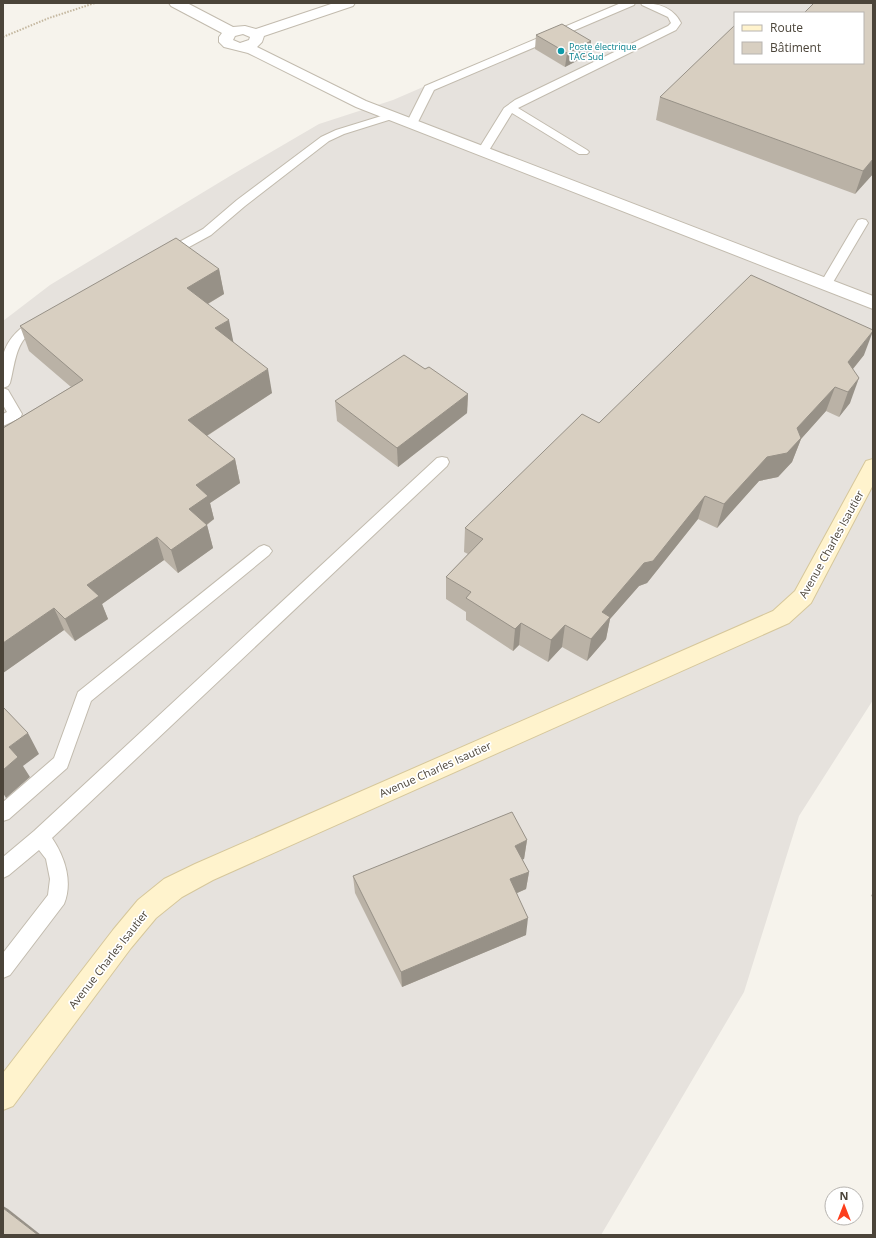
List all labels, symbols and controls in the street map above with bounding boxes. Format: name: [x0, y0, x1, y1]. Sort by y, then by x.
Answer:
legend: [734, 12, 864, 64]
text: Route: [770, 19, 803, 36]
text: Bâtiment: [770, 39, 821, 56]
place label: Poste électrique TAC Sud: [569, 40, 637, 63]
marker: Poste électrique TAC Sud: [556, 46, 566, 56]
street label: Avenue Charles Isautier: [795, 487, 867, 601]
street label: Avenue Charles Isautier: [377, 737, 494, 800]
street label: Avenue Charles Isautier: [65, 906, 151, 1011]
north arrow: [824, 1186, 864, 1226]
text: N: [840, 1188, 848, 1203]

